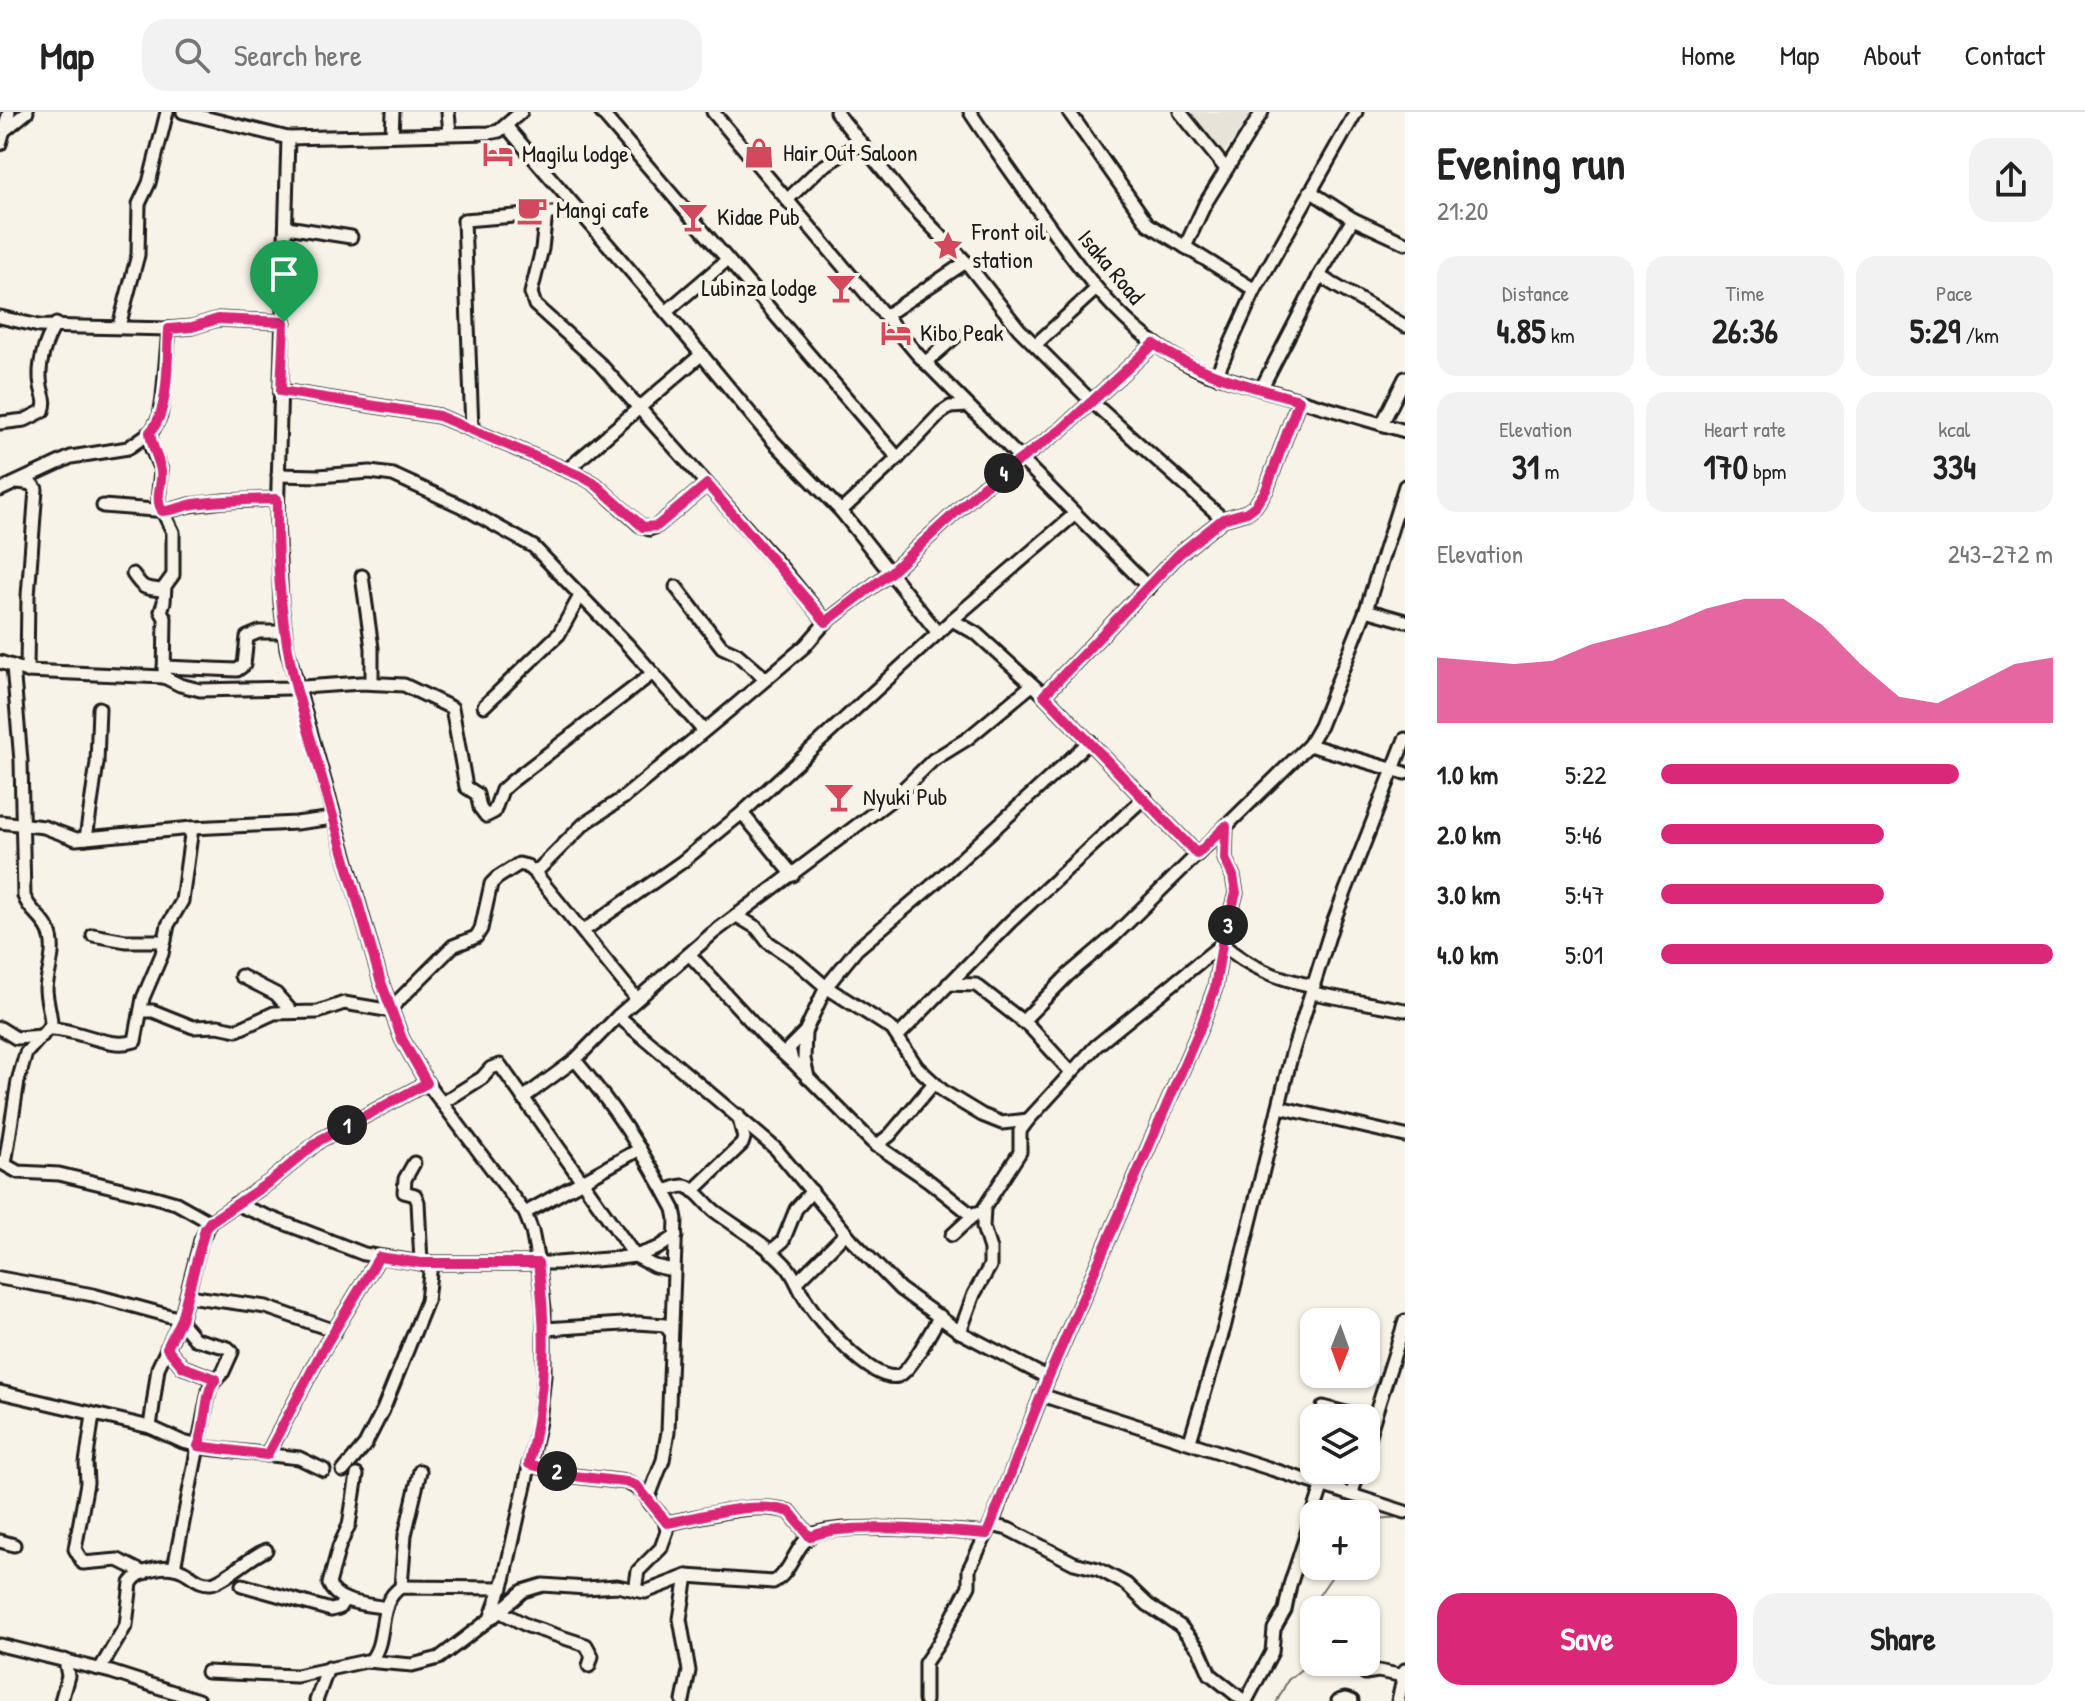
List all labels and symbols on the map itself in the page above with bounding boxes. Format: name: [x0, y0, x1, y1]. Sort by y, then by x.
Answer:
shop icon: Hair Out Saloon: [742, 136, 776, 170]
place label: Hair Out Saloon: [783, 136, 918, 168]
hotel icon: Magilu lodge: [481, 137, 515, 171]
place label: Magilu lodge: [522, 137, 629, 169]
cafe icon: Mangi cafe: [515, 193, 549, 227]
place label: Mangi cafe: [556, 193, 649, 225]
bar icon: Kidae Pub: [676, 200, 710, 234]
place label: Kidae Pub: [717, 200, 800, 232]
place label: Front oil station: [971, 215, 1047, 275]
street label: Isaka Road: [1071, 222, 1152, 311]
place icon: Front oil station: [931, 229, 965, 263]
pin: [250, 240, 318, 322]
place label: Lubinza lodge: [702, 271, 817, 303]
bar icon: Lubinza lodge: [824, 271, 858, 305]
hotel icon: Kibo Peak: [879, 316, 913, 350]
place label: Kibo Peak: [920, 316, 1004, 348]
pin: 4: [984, 453, 1024, 493]
bar icon: Nyuki Pub: [822, 780, 856, 814]
place label: Nyuki Pub: [863, 780, 947, 812]
pin: 3: [1208, 905, 1248, 945]
pin: 1: [327, 1105, 367, 1145]
north arrow: [1300, 1308, 1380, 1388]
pin: 2: [537, 1451, 577, 1491]

